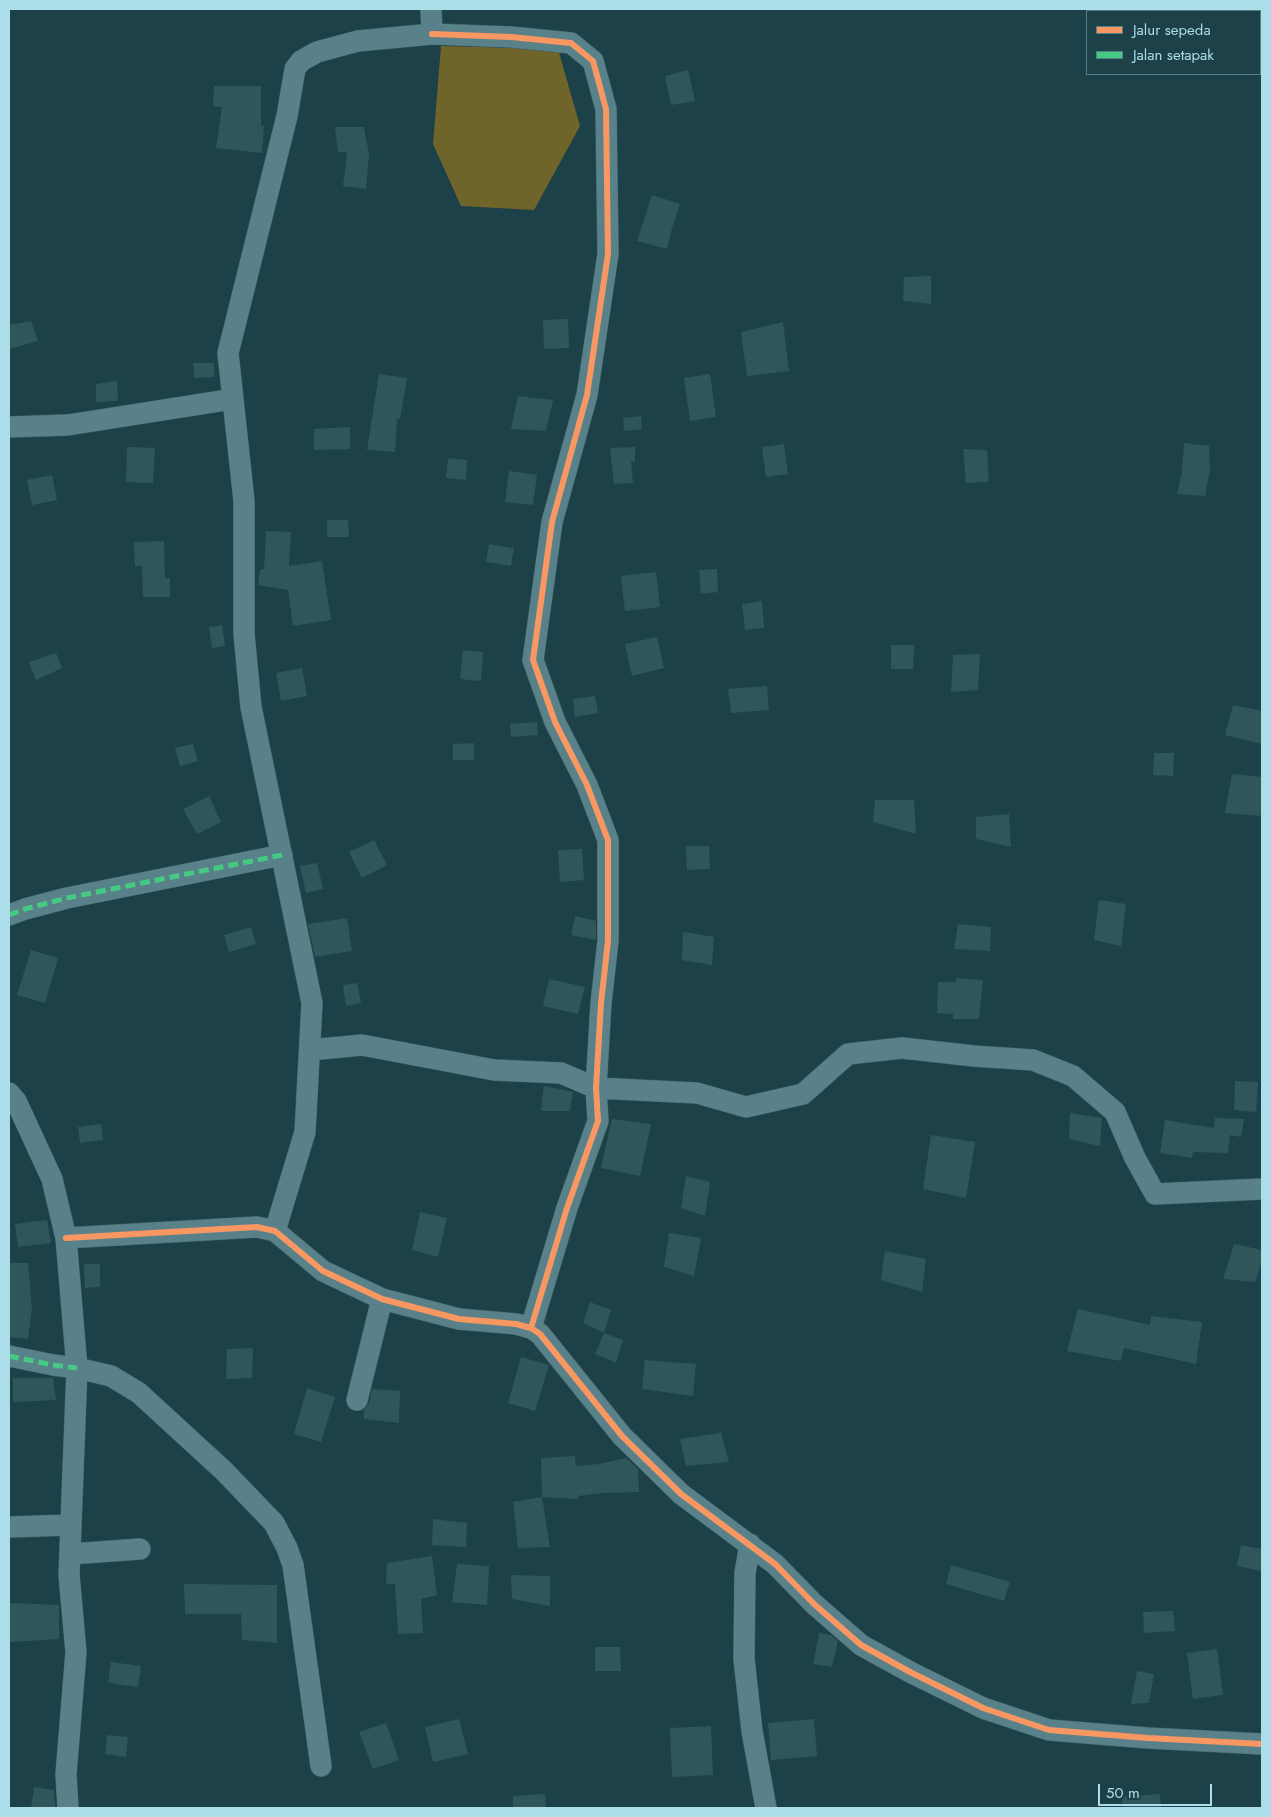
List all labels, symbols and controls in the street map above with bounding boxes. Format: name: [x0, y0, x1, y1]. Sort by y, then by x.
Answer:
legend: [1086, 10, 1261, 75]
text: Jalur sepeda: [1133, 19, 1211, 41]
text: Jalan setapak: [1133, 44, 1214, 66]
scale bar: [1101, 1774, 1215, 1806]
text: 50 m: [1106, 1782, 1140, 1804]

